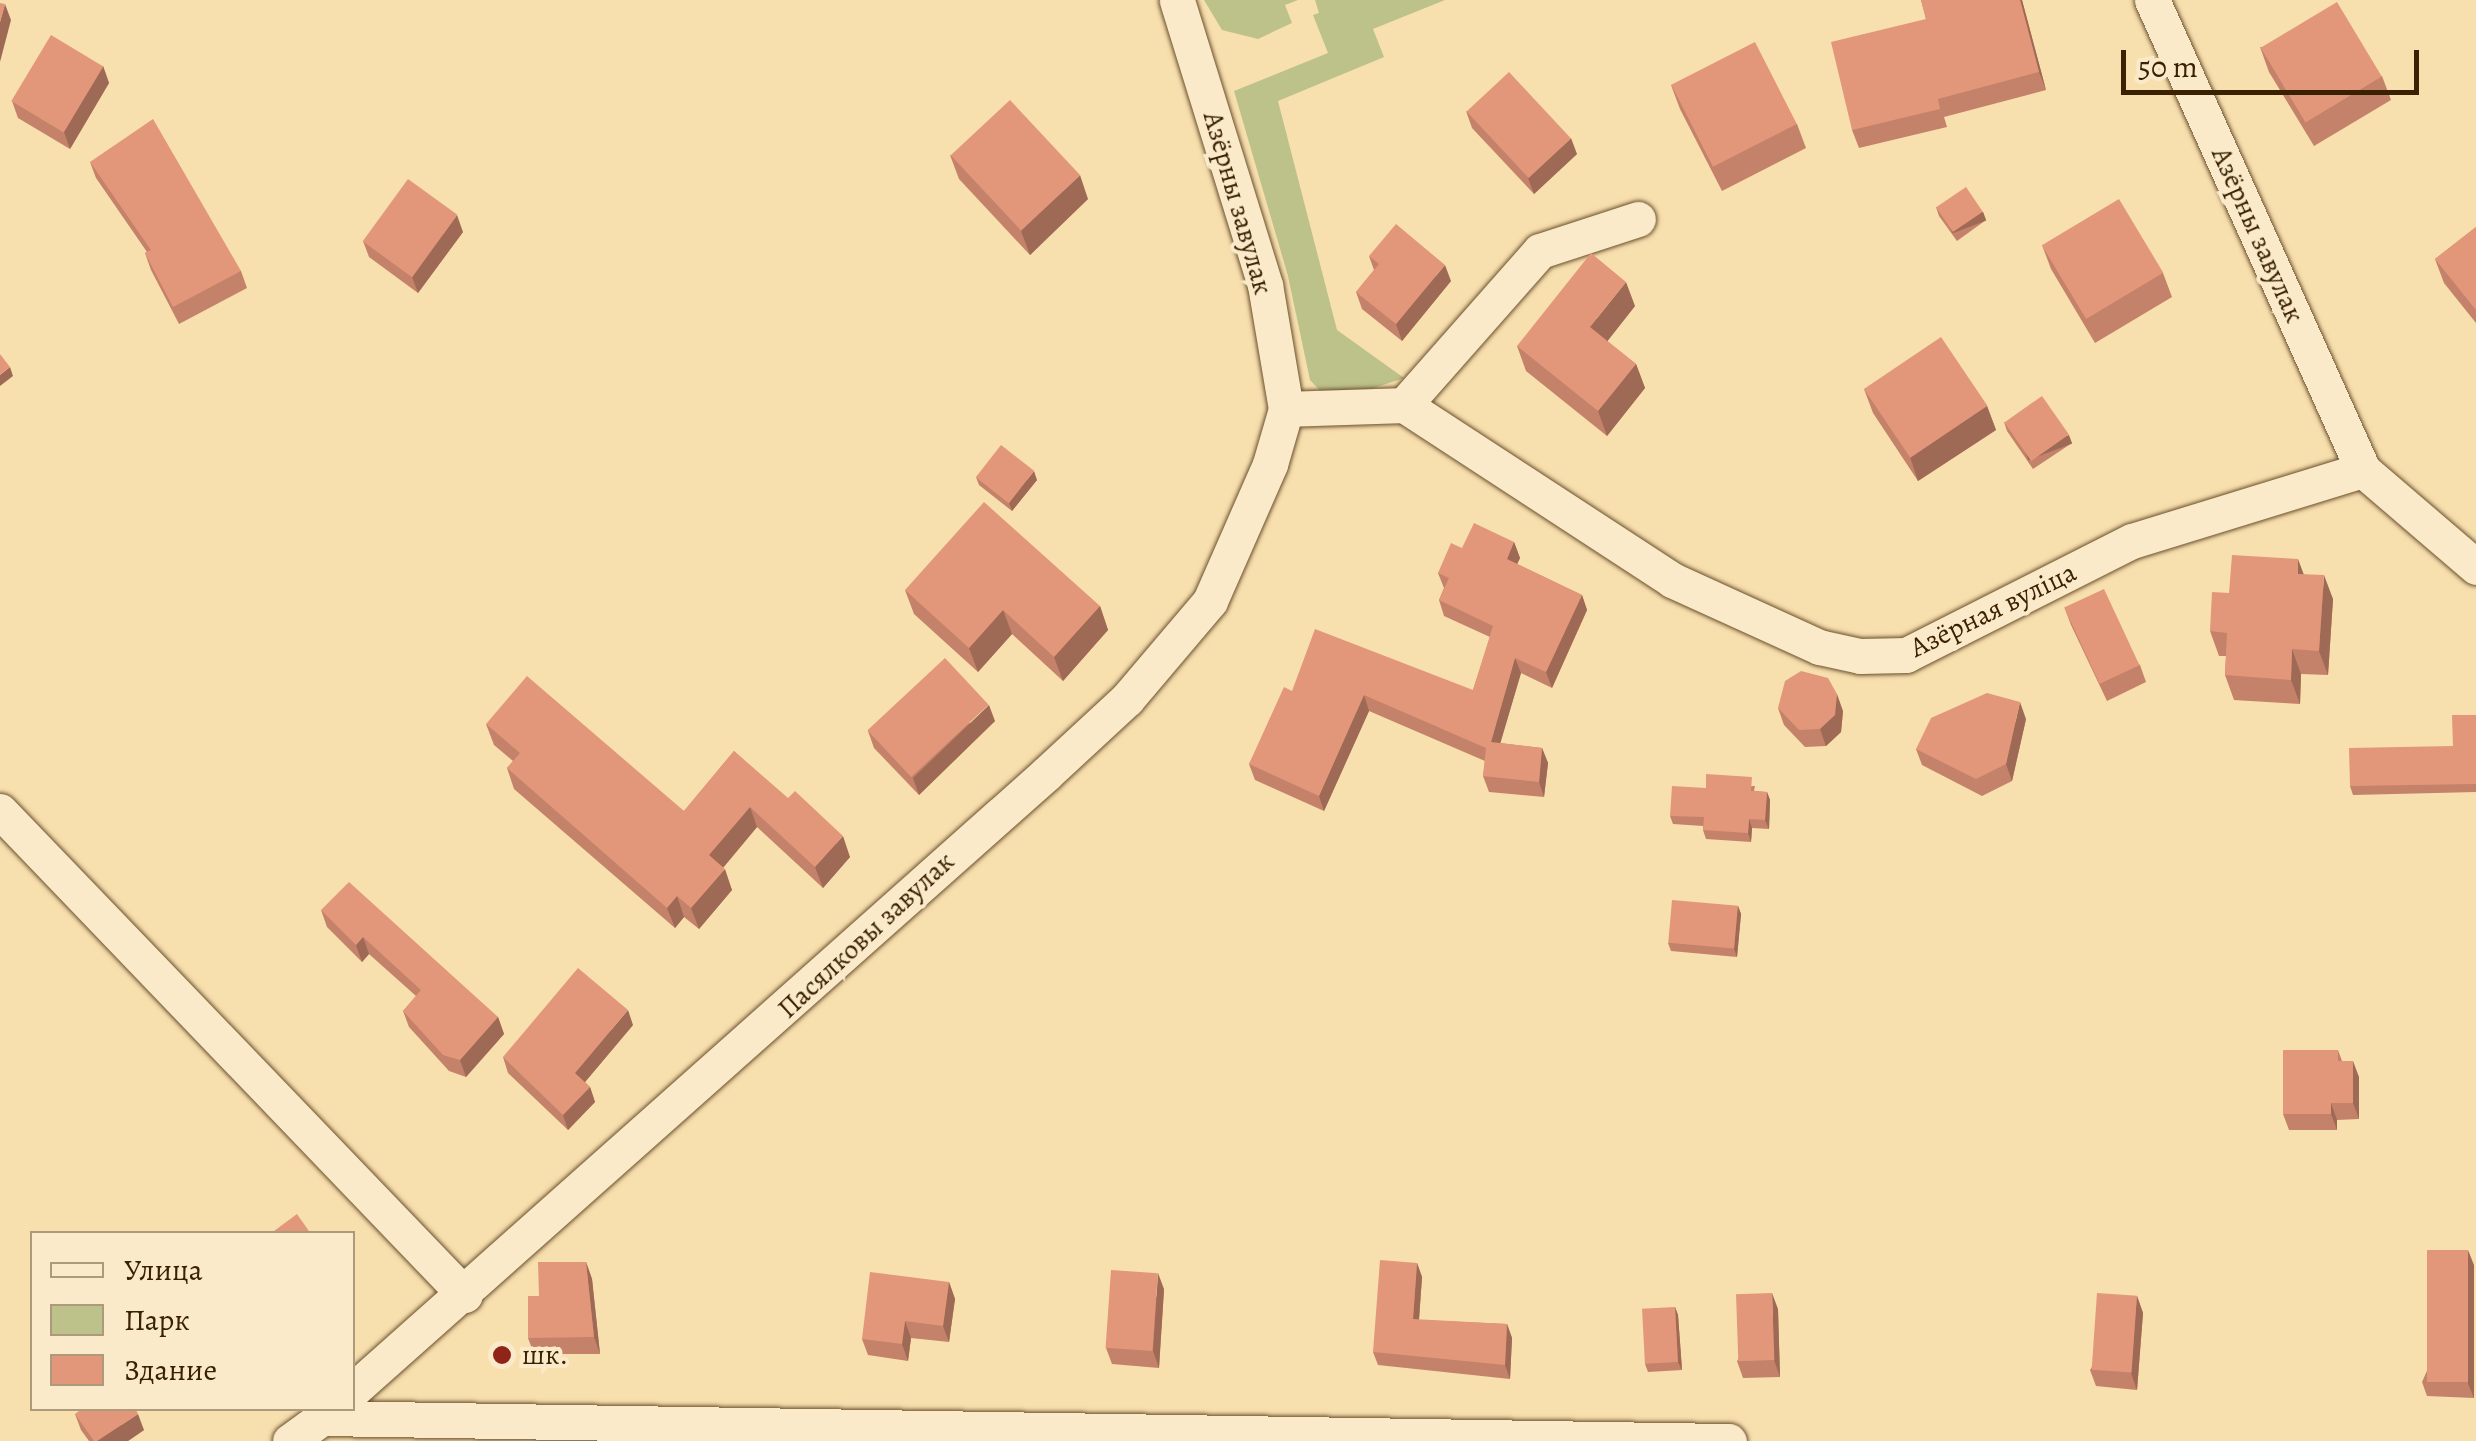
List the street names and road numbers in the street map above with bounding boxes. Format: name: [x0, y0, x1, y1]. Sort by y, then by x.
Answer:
street label: Азёрны завулак: [1196, 108, 1280, 298]
street label: Азёрны завулак: [2204, 142, 2312, 328]
street label: Азёрная вуліца: [1905, 555, 2081, 665]
street label: Пасялковы завулак: [771, 845, 961, 1025]

